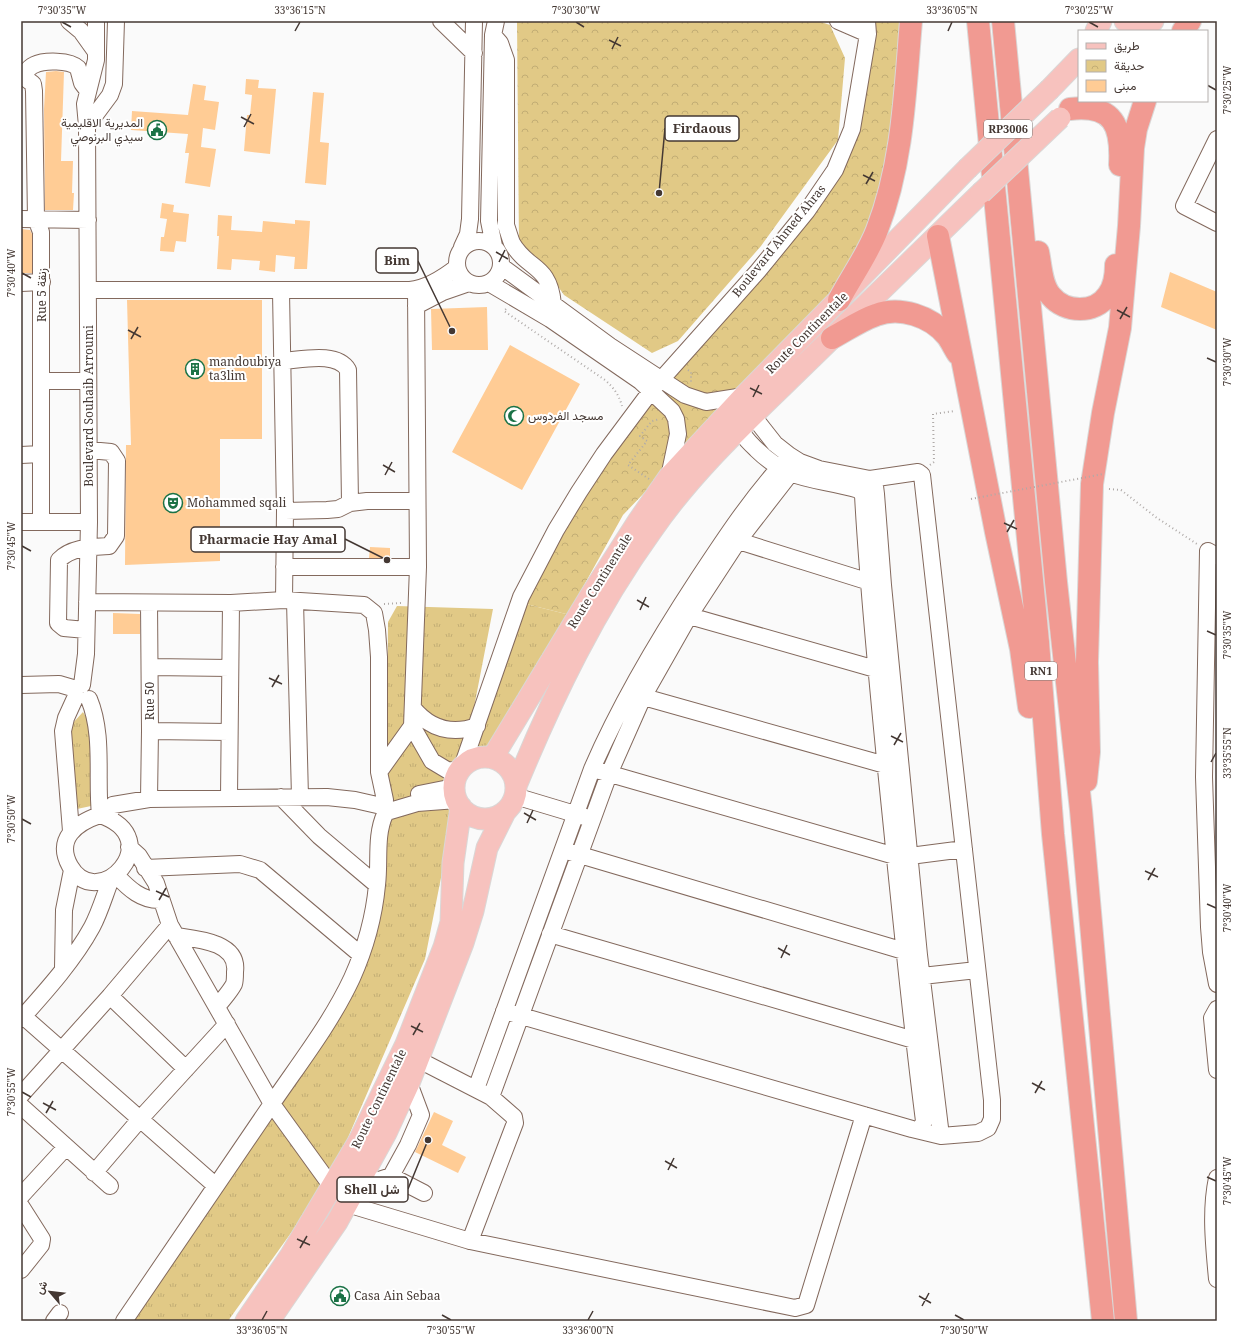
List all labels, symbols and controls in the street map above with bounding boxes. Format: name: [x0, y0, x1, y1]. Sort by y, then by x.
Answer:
text: 7°30'35"W: [38, 3, 87, 17]
text: 33°36'15"N: [274, 3, 326, 17]
text: 7°30'30"W: [552, 3, 601, 17]
text: 33°36'05"N: [926, 3, 978, 17]
text: 7°30'25"W: [1065, 3, 1114, 17]
legend: [1078, 30, 1208, 102]
text: طريق: [1114, 37, 1140, 54]
text: حديقة: [1114, 57, 1144, 74]
text: 7°30'25"W: [1220, 65, 1234, 114]
text: مبنى: [1114, 77, 1136, 94]
place label: المديرية الاقليمية سيدي البرنوصي: [61, 114, 143, 147]
callout: Firdaous: [665, 116, 739, 141]
public building icon: المديرية الاقليمية سيدي البرنوصي: [146, 119, 168, 141]
text: Firdaous: [673, 119, 731, 137]
road number: RP3006: [984, 120, 1032, 138]
street label: Boulevard Ahmed Ahras: [728, 181, 829, 301]
text: 7°30'40"W: [4, 248, 18, 297]
callout: Bim: [376, 248, 418, 273]
text: Bim: [384, 251, 410, 269]
street label: Rue 5 زنقة: [33, 268, 50, 322]
street label: Route Continentale: [762, 288, 851, 377]
street label: Boulevard Souhaib Arroumi: [80, 325, 97, 487]
text: 7°30'30"W: [1220, 337, 1234, 386]
place label: mandoubiya ta3lim: [209, 353, 282, 384]
building icon: mandoubiya ta3lim: [184, 358, 206, 380]
mosque icon: مسجد الفردوس: [503, 405, 525, 427]
place label: مسجد الفردوس: [528, 407, 603, 424]
theatre icon: Mohammed sqali: [162, 492, 184, 514]
place label: Mohammed sqali: [187, 494, 286, 511]
text: 7°30'45"W: [4, 521, 18, 570]
callout: Pharmacie Hay Amal: [191, 527, 345, 552]
text: Pharmacie Hay Amal: [199, 530, 338, 548]
street label: Route Continentale: [563, 530, 636, 632]
text: 7°30'35"W: [1220, 610, 1234, 659]
road number: RN1: [1025, 662, 1057, 680]
street label: Rue 50: [141, 681, 158, 720]
text: 33°35'55"N: [1220, 727, 1234, 779]
text: 7°30'50"W: [4, 794, 18, 843]
text: 7°30'40"W: [1220, 883, 1234, 932]
street label: Route Continentale: [347, 1046, 410, 1152]
text: 7°30'55"W: [4, 1067, 18, 1116]
text: 7°30'45"W: [1220, 1156, 1234, 1205]
callout: Shell شل: [337, 1177, 408, 1202]
text: Shell شل: [344, 1180, 400, 1198]
north arrow: [30, 1272, 70, 1312]
text: ش: [31, 1278, 50, 1296]
public building icon: Casa Ain Sebaa: [329, 1285, 351, 1307]
place label: Casa Ain Sebaa: [354, 1287, 441, 1304]
text: 33°36'05"N: [236, 1323, 288, 1337]
text: 7°30'55"W: [427, 1323, 476, 1337]
text: 33°36'00"N: [562, 1323, 614, 1337]
text: 7°30'50"W: [940, 1323, 989, 1337]

